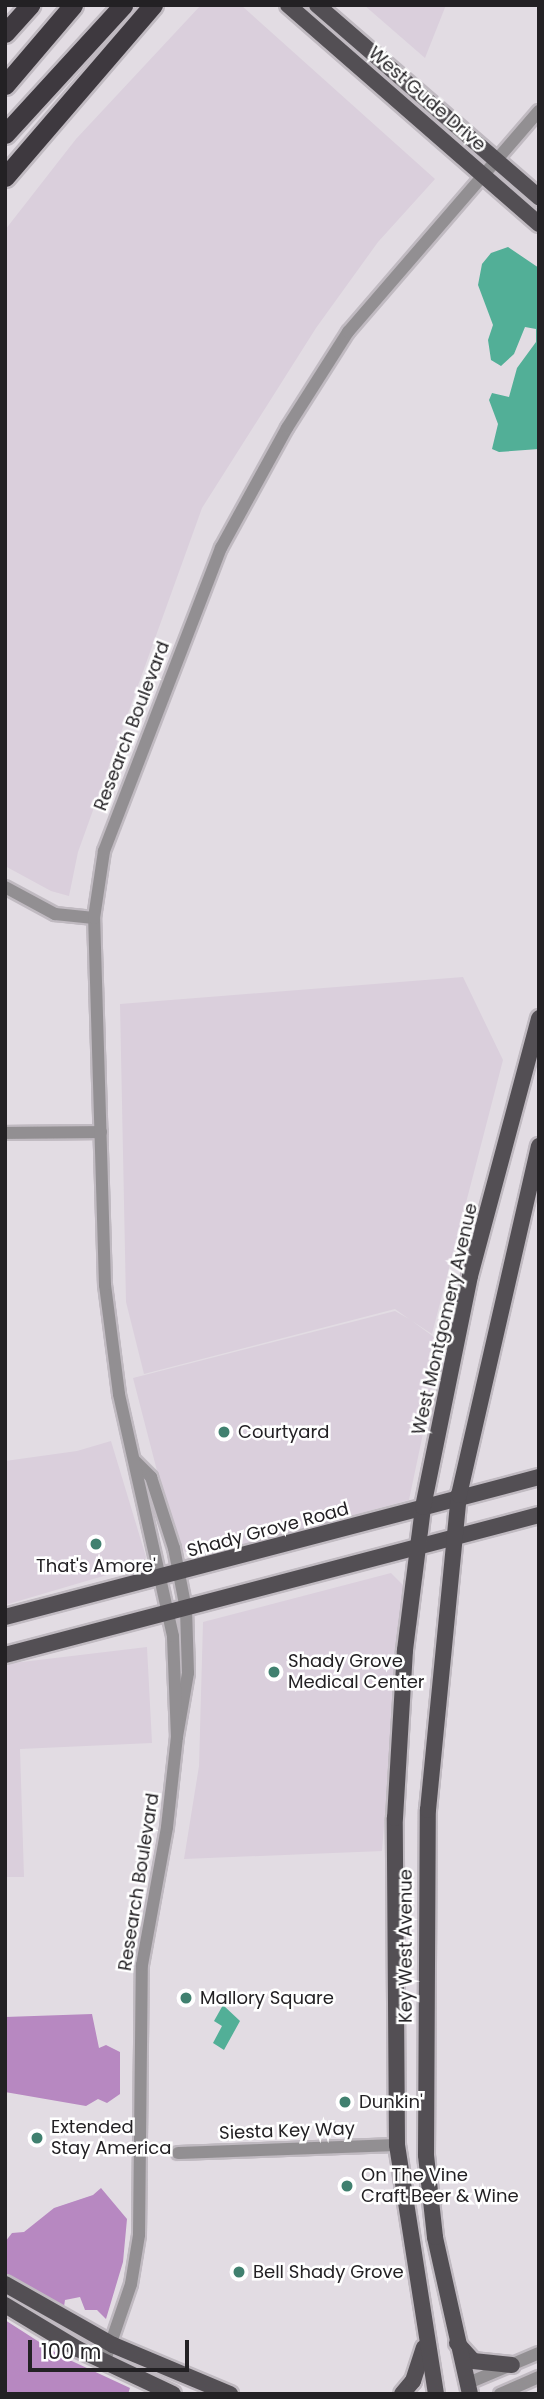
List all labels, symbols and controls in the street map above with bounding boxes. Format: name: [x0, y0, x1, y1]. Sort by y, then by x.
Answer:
street label: West Gude Drive: [364, 42, 490, 156]
street label: Research Boulevard: [90, 638, 174, 814]
street label: West Montgomery Avenue: [408, 1201, 482, 1437]
place label: Courtyard: [238, 1421, 329, 1443]
marker: Courtyard: [216, 1424, 232, 1440]
street label: Shady Grove Road: [185, 1498, 351, 1562]
marker: That's Amore': [88, 1536, 104, 1552]
place label: That's Amore': [36, 1555, 156, 1577]
place label: Shady Grove Medical Center: [288, 1651, 425, 1694]
marker: Shady Grove Medical Center: [266, 1664, 282, 1680]
street label: Research Boulevard: [114, 1792, 164, 1972]
street label: Key West Avenue: [395, 1869, 417, 2023]
place label: Mallory Square: [200, 1987, 334, 2009]
marker: Mallory Square: [178, 1990, 194, 2006]
place label: Dunkin': [359, 2091, 423, 2113]
marker: Dunkin': [337, 2094, 353, 2110]
place label: Extended Stay America: [51, 2117, 171, 2160]
street label: Siesta Key Way: [219, 2118, 355, 2144]
marker: Extended Stay America: [29, 2130, 45, 2146]
place label: On The Vine Craft Beer & Wine: [361, 2165, 519, 2208]
marker: On The Vine Craft Beer & Wine: [339, 2178, 355, 2194]
place label: Bell Shady Grove: [253, 2261, 404, 2283]
marker: Bell Shady Grove: [231, 2264, 247, 2280]
scale bar: [32, 2326, 192, 2370]
text: 100 m: [41, 2337, 101, 2366]

